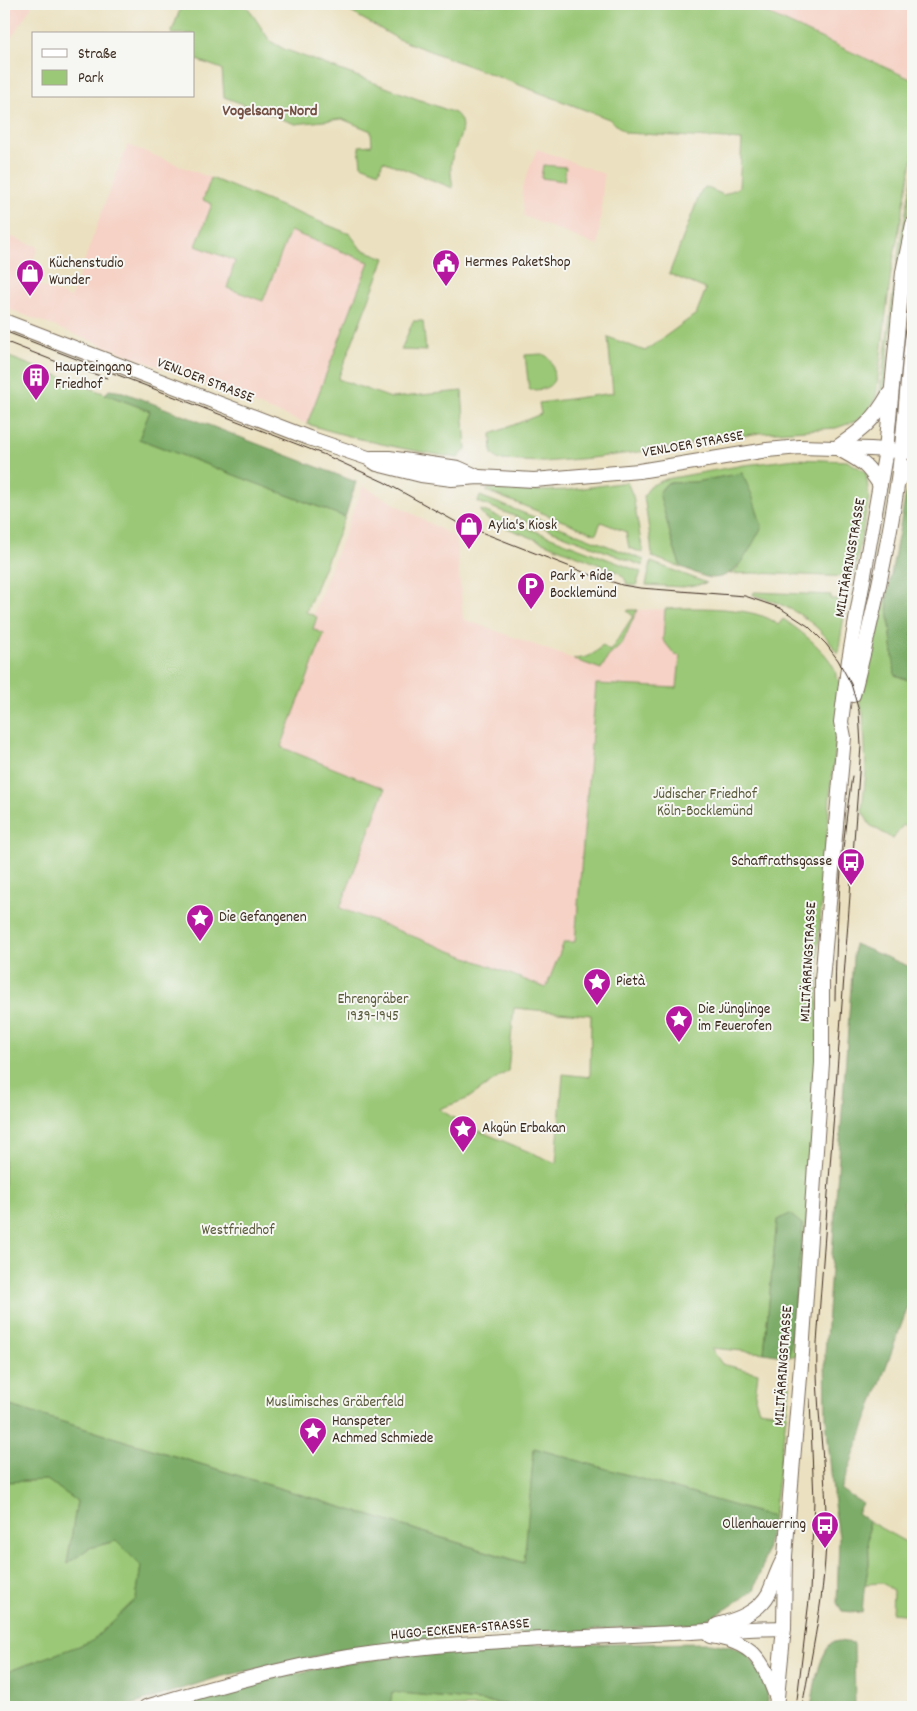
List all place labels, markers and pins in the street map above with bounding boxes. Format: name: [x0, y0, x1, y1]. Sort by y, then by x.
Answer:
public building icon: Hermes PaketShop: [431, 248, 461, 287]
place label: Hermes PaketShop: [465, 252, 571, 274]
place label: Küchenstudio Wunder: [49, 253, 124, 292]
shop icon: Küchenstudio Wunder: [15, 258, 45, 297]
place label: Haupteingang Friedhof: [55, 357, 132, 396]
building icon: Haupteingang Friedhof: [21, 362, 51, 401]
shop icon: Aylia's Kiosk: [454, 511, 484, 550]
place label: Aylia's Kiosk: [488, 515, 557, 537]
place label: Park + Ride Bocklemünd: [550, 566, 617, 605]
parking icon: Park + Ride Bocklemünd: [516, 571, 546, 610]
bus stop icon: Schaffrathsgasse: [836, 847, 866, 886]
place label: Schaffrathsgasse: [731, 851, 832, 873]
place icon: Die Gefangenen: [185, 903, 215, 942]
place label: Die Gefangenen: [219, 907, 307, 929]
place icon: Pietà: [582, 967, 612, 1006]
place label: Pietà: [616, 971, 646, 993]
place label: Die Jünglinge im Feuerofen: [698, 999, 772, 1038]
place icon: Die Jünglinge im Feuerofen: [664, 1004, 694, 1043]
place icon: Akgün Erbakan: [448, 1114, 478, 1153]
place label: Akgün Erbakan: [482, 1118, 566, 1140]
place label: Hanspeter Achmed Schmiede: [332, 1411, 434, 1450]
place icon: Hanspeter Achmed Schmiede: [298, 1416, 328, 1455]
bus stop icon: Ollenhauerring: [810, 1510, 840, 1549]
place label: Ollenhauerring: [722, 1514, 806, 1536]

